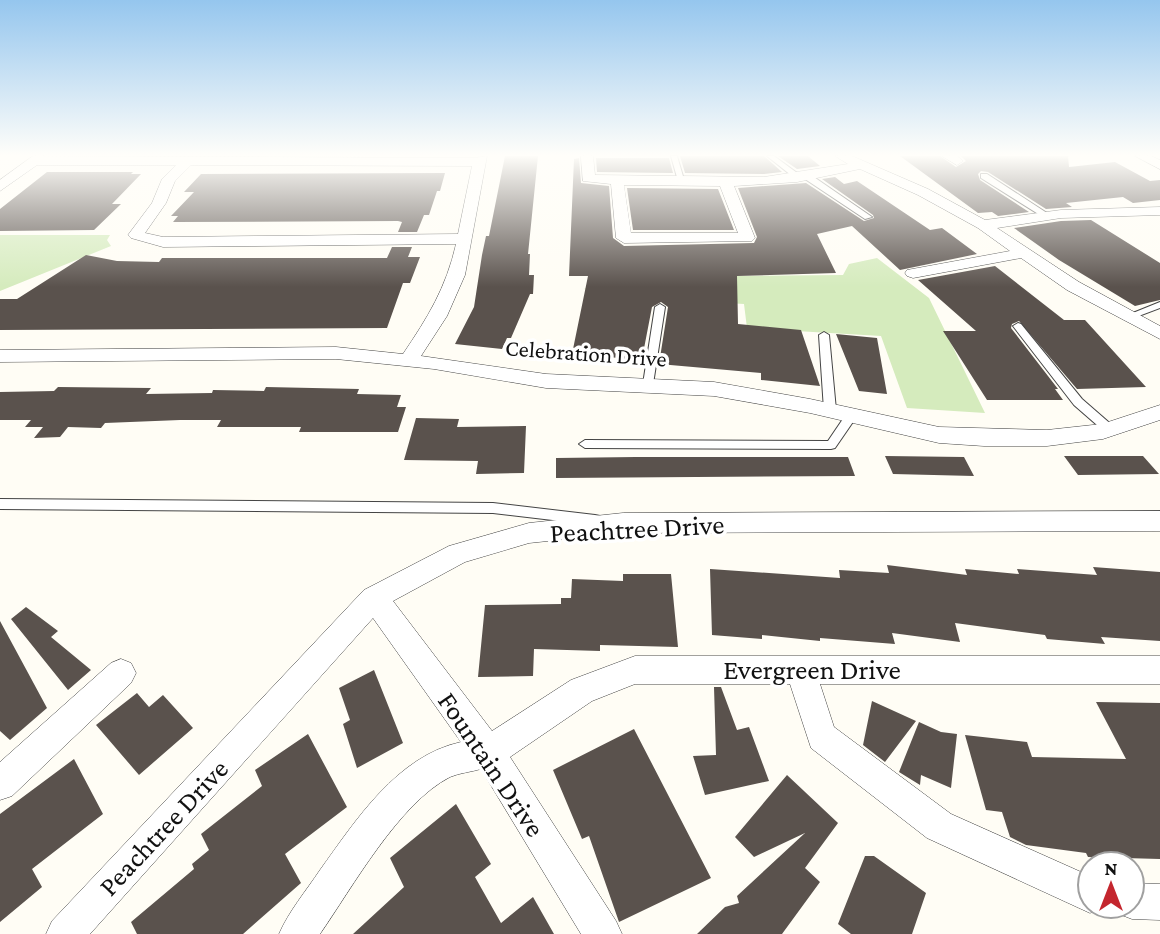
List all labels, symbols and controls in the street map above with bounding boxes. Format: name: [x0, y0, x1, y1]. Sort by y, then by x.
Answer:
street label: Celebration Drive: [505, 334, 667, 372]
street label: Peachtree Drive: [549, 508, 725, 549]
street label: Evergreen Drive: [723, 654, 901, 685]
street label: Fountain Drive: [432, 686, 551, 842]
street label: Peachtree Drive: [92, 753, 234, 902]
north arrow: [1076, 850, 1146, 920]
text: N: [1105, 858, 1118, 879]

